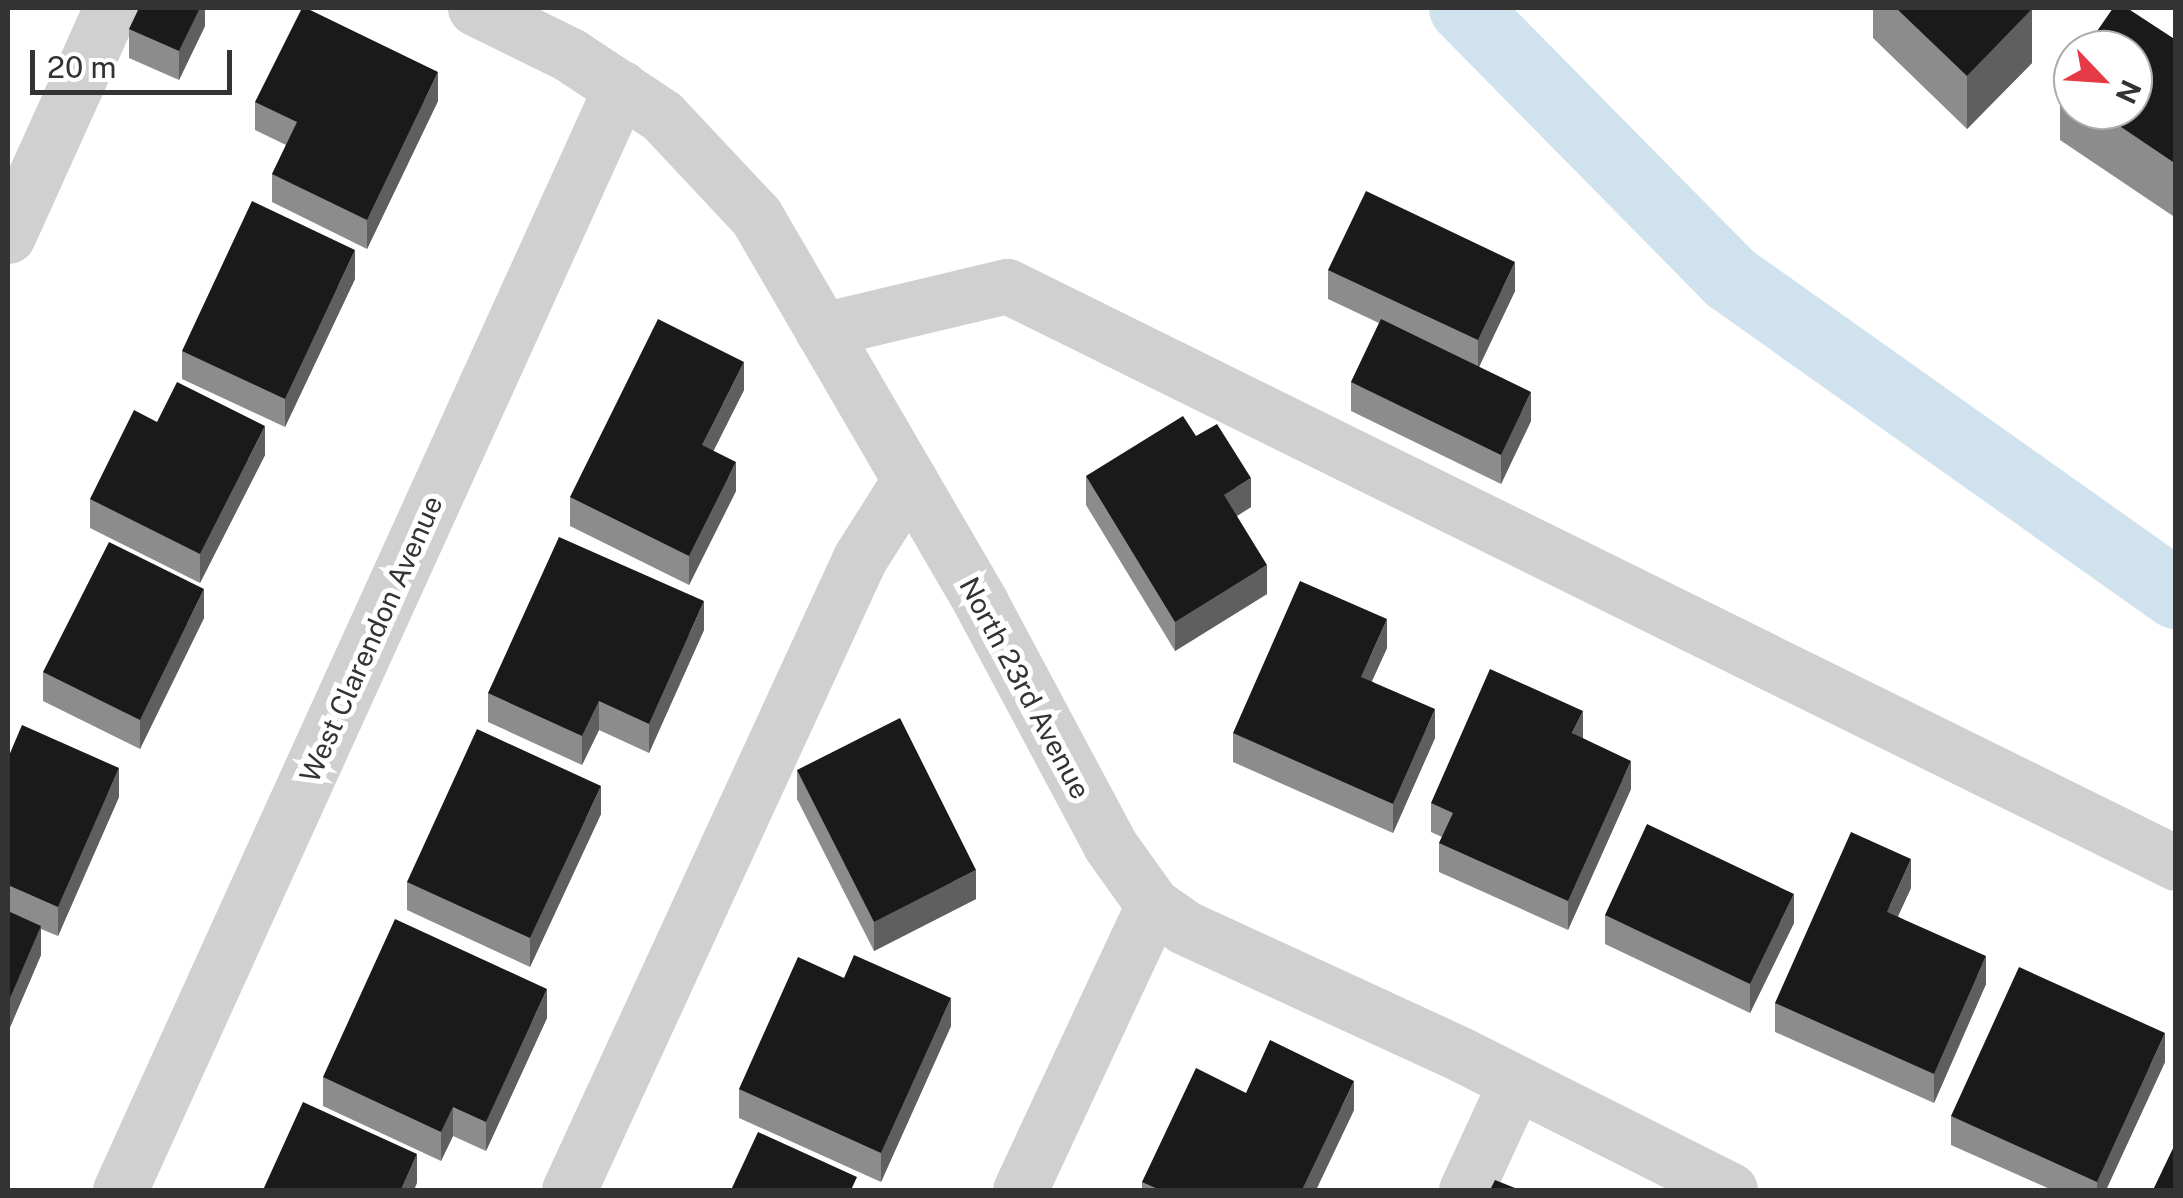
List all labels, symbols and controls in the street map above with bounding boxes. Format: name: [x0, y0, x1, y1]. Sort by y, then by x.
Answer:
scale bar: [35, 30, 238, 92]
north arrow: [2053, 30, 2153, 130]
text: 20 m: [47, 49, 116, 85]
text: N: [2109, 75, 2148, 109]
street label: West Clarendon Avenue: [293, 490, 449, 788]
street label: North 23rd Avenue: [952, 572, 1098, 804]

